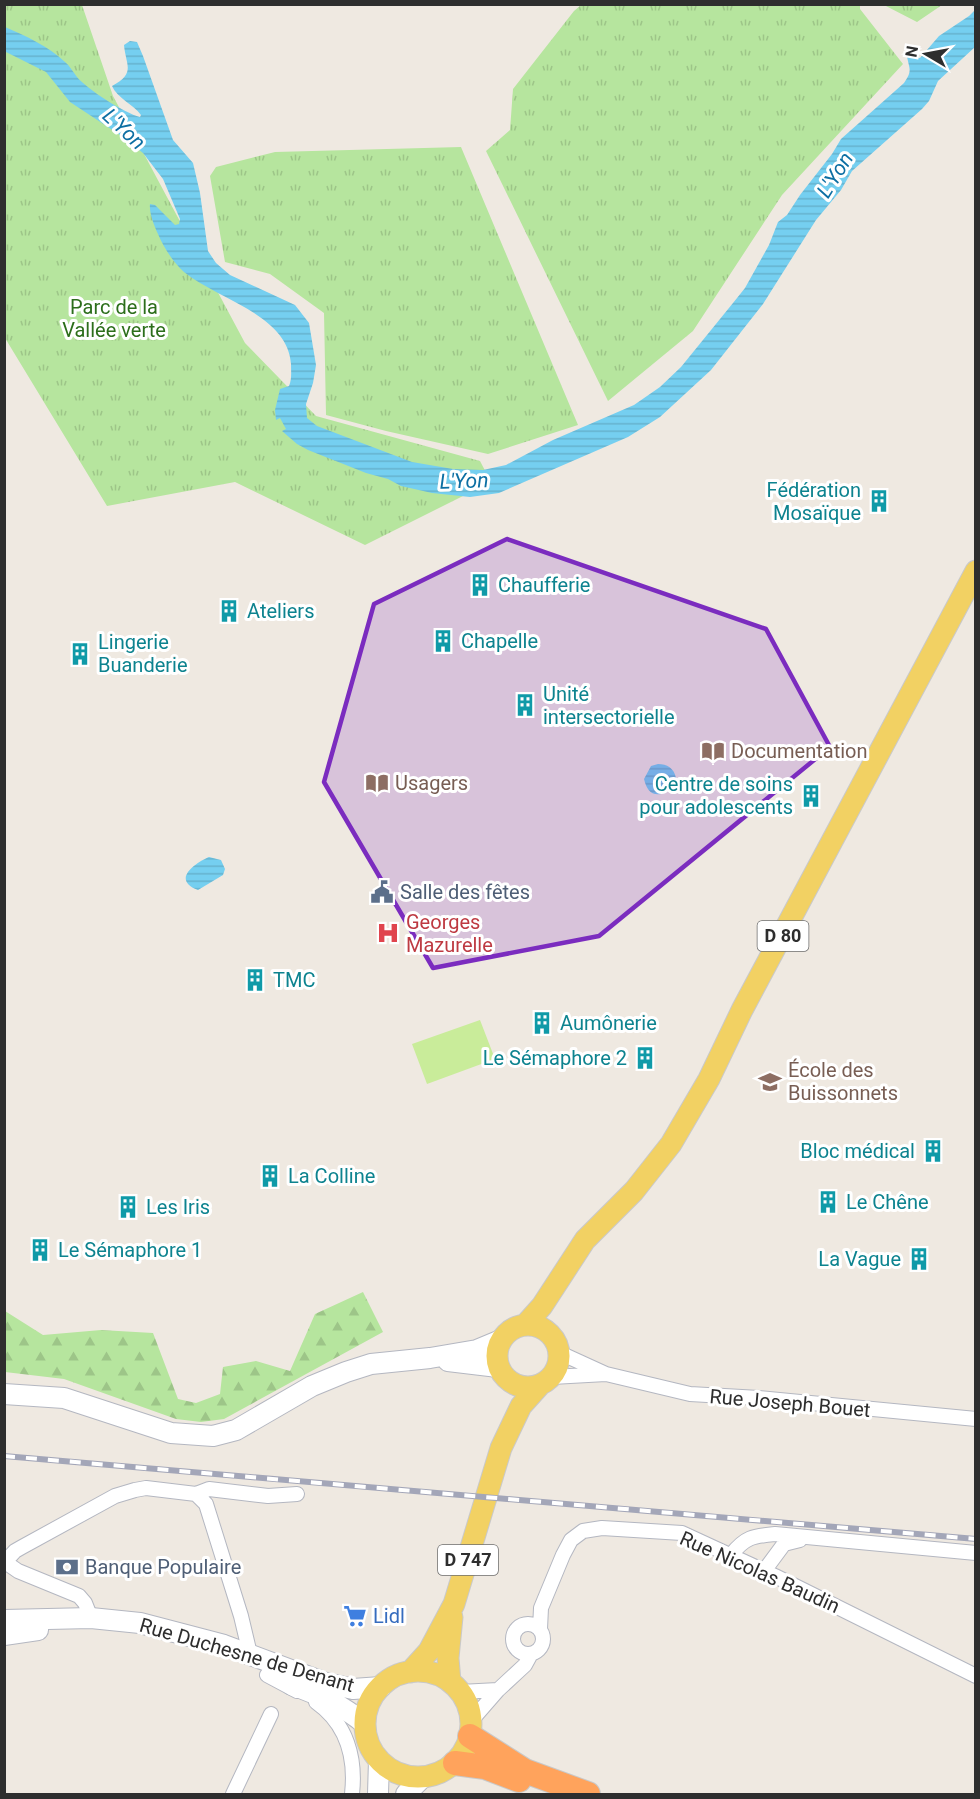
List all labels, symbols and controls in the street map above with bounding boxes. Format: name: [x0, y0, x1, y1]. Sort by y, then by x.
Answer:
north arrow: [896, 24, 956, 84]
text: N: [901, 44, 922, 59]
water label: L'Yon: [98, 104, 150, 154]
water label: L'Yon: [812, 148, 858, 202]
park label: Parc de la Vallée verte: [62, 295, 166, 342]
water label: L'Yon: [439, 468, 489, 494]
place label: Fédération Mosaïque: [767, 478, 861, 525]
building icon: Fédération Mosaïque: [866, 488, 892, 514]
building icon: Chaufferie: [467, 572, 493, 598]
place label: Chaufferie: [498, 573, 590, 597]
building icon: Ateliers: [216, 598, 242, 624]
place label: Ateliers: [247, 599, 314, 623]
building icon: Chapelle: [430, 628, 456, 654]
place label: Chapelle: [461, 629, 538, 653]
place label: Lingerie Buanderie: [98, 630, 188, 677]
building icon: Lingerie Buanderie: [67, 641, 93, 667]
place label: Unité intersectorielle: [543, 682, 675, 729]
building icon: Unité intersectorielle: [512, 692, 538, 718]
library icon: Documentation: [700, 738, 726, 764]
place label: Documentation: [731, 739, 868, 763]
library icon: Usagers: [364, 770, 390, 796]
place label: Usagers: [395, 771, 468, 795]
place label: Centre de soins pour adolescents: [639, 772, 793, 819]
building icon: Centre de soins pour adolescents: [798, 783, 824, 809]
public building icon: Salle des fêtes: [369, 879, 395, 905]
place label: Salle des fêtes: [400, 880, 530, 904]
place label: Georges Mazurelle: [406, 910, 493, 957]
hospital icon: Georges Mazurelle: [375, 920, 401, 946]
road number: D 80: [758, 921, 808, 951]
building icon: TMC: [242, 967, 268, 993]
place label: TMC: [273, 968, 315, 992]
building icon: Aumônerie: [529, 1010, 555, 1036]
place label: Aumônerie: [560, 1011, 657, 1035]
building icon: Le Sémaphore 2: [632, 1045, 658, 1071]
place label: Le Sémaphore 2: [483, 1046, 627, 1070]
place label: École des Buissonnets: [788, 1058, 898, 1105]
school or university icon: École des Buissonnets: [757, 1069, 783, 1095]
building icon: Bloc médical: [920, 1138, 946, 1164]
place label: Bloc médical: [800, 1139, 915, 1163]
building icon: La Colline: [257, 1163, 283, 1189]
place label: La Colline: [288, 1164, 375, 1188]
building icon: Le Chêne: [815, 1189, 841, 1215]
place label: Le Chêne: [846, 1190, 929, 1214]
building icon: Les Iris: [115, 1194, 141, 1220]
place label: Les Iris: [146, 1195, 210, 1219]
building icon: Le Sémaphore 1: [27, 1237, 53, 1263]
place label: Le Sémaphore 1: [58, 1238, 202, 1262]
building icon: La Vague: [906, 1246, 932, 1272]
place label: La Vague: [818, 1247, 901, 1271]
street label: Rue Joseph Bouet: [708, 1384, 872, 1422]
street label: Rue Nicolas Baudin: [676, 1526, 844, 1618]
road number: D 747: [438, 1545, 498, 1575]
bank icon: Banque Populaire: [54, 1554, 80, 1580]
place label: Banque Populaire: [85, 1555, 241, 1579]
supermarket icon: Lidl: [342, 1603, 368, 1629]
place label: Lidl: [373, 1604, 405, 1628]
street label: Rue Duchesne de Denant: [137, 1613, 357, 1697]

